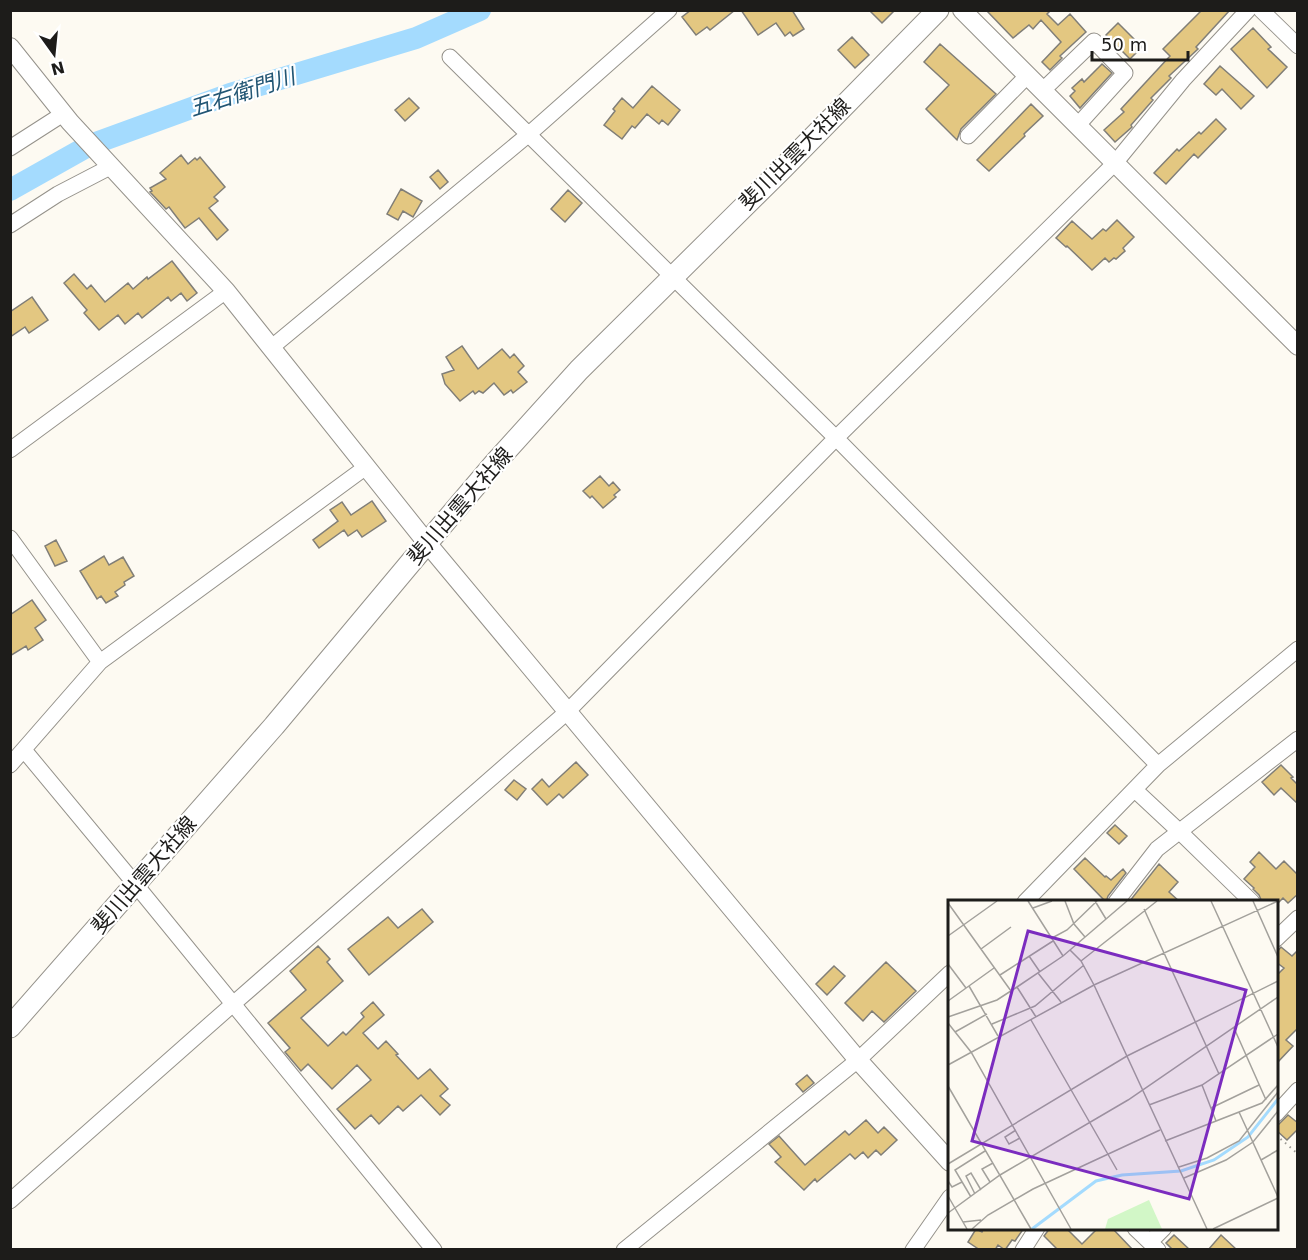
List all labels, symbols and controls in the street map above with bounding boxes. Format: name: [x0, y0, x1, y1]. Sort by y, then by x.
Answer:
north arrow: [24, 24, 84, 84]
scale bar: [1092, 24, 1188, 62]
text: 50 m: [1101, 34, 1147, 55]
text: N: [49, 57, 67, 79]
water label: 五右衛門川: [186, 63, 300, 121]
street label: 斐川出雲大社線: [735, 94, 855, 214]
street label: 斐川出雲大社線: [403, 443, 517, 569]
street label: 斐川出雲大社線: [87, 812, 201, 938]
inset map: [948, 900, 1278, 1230]

